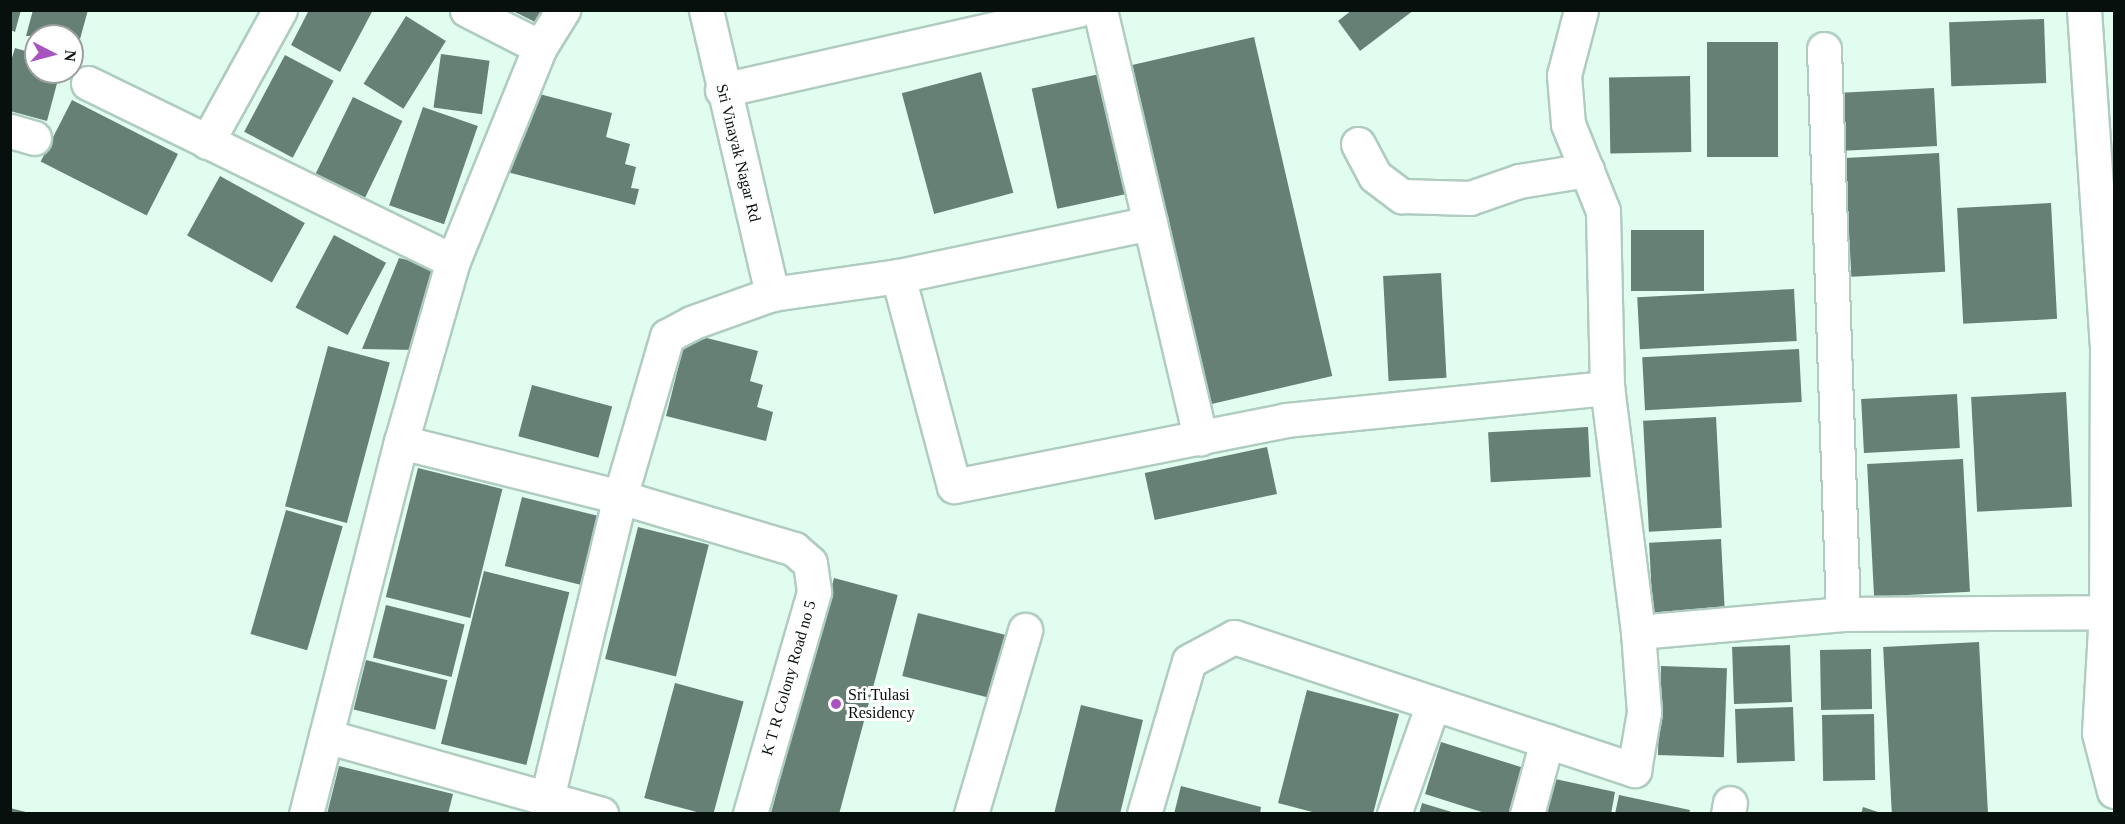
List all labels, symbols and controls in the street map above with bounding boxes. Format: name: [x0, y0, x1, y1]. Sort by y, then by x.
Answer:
north arrow: [24, 24, 84, 84]
text: N: [61, 49, 79, 62]
street label: Sri Vinayak Nagar Rd: [712, 82, 764, 224]
street label: K T R Colony Road no 5: [758, 598, 820, 758]
place label: Sri Tulasi Residency: [848, 685, 915, 723]
marker: Sri Tulasi Residency: [829, 697, 843, 711]

